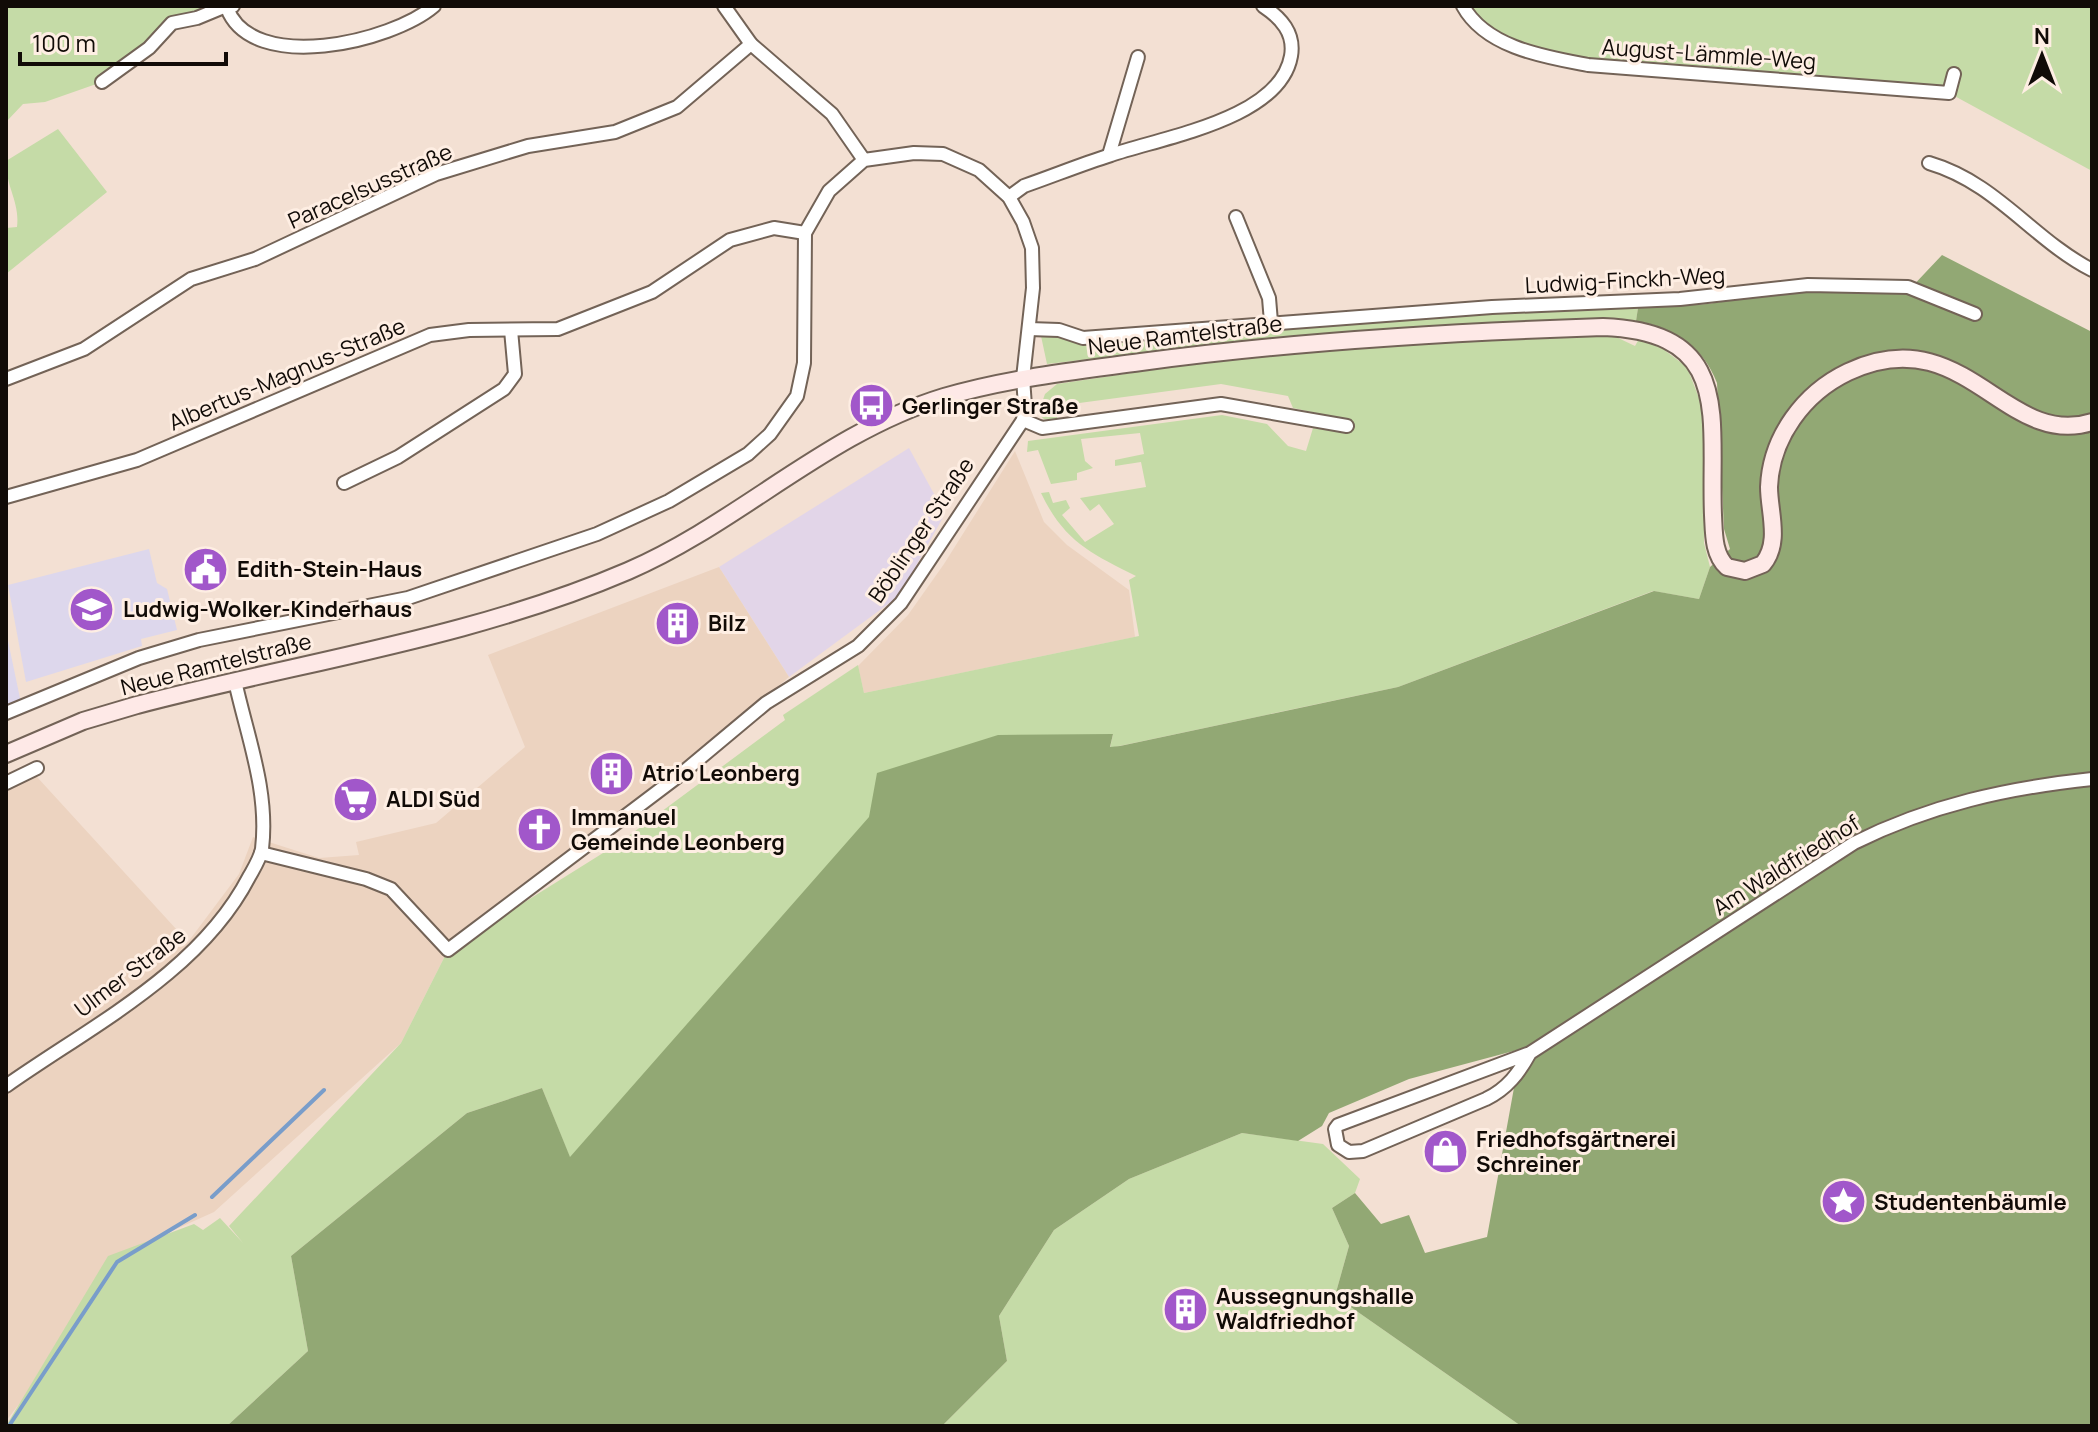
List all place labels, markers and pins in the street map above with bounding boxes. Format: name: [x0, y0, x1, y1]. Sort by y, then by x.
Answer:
bus stop icon: Gerlinger Straße: [847, 382, 895, 430]
place label: Gerlinger Straße: [902, 391, 1079, 421]
public building icon: Edith-Stein-Haus: [182, 545, 230, 593]
place label: Edith-Stein-Haus: [237, 554, 422, 584]
school or university icon: Ludwig-Wolker-Kinderhaus: [68, 585, 116, 633]
place label: Ludwig-Wolker-Kinderhaus: [123, 594, 412, 624]
building icon: Bilz: [653, 599, 701, 647]
place label: Bilz: [708, 608, 746, 638]
building icon: Atrio Leonberg: [587, 749, 635, 797]
place label: Atrio Leonberg: [642, 758, 800, 788]
supermarket icon: ALDI Süd: [331, 775, 379, 823]
place label: ALDI Süd: [386, 784, 480, 814]
place label: Immanuel Gemeinde Leonberg: [571, 802, 785, 857]
church icon: Immanuel Gemeinde Leonberg: [516, 806, 564, 854]
place label: Friedhofsgärtnerei Schreiner: [1476, 1124, 1676, 1179]
shop icon: Friedhofsgärtnerei Schreiner: [1421, 1128, 1469, 1176]
place icon: Studentenbäumle: [1819, 1178, 1867, 1226]
place label: Studentenbäumle: [1874, 1187, 2067, 1217]
place label: Aussegnungshalle Waldfriedhof: [1216, 1281, 1414, 1336]
building icon: Aussegnungshalle Waldfriedhof: [1161, 1285, 1209, 1333]

